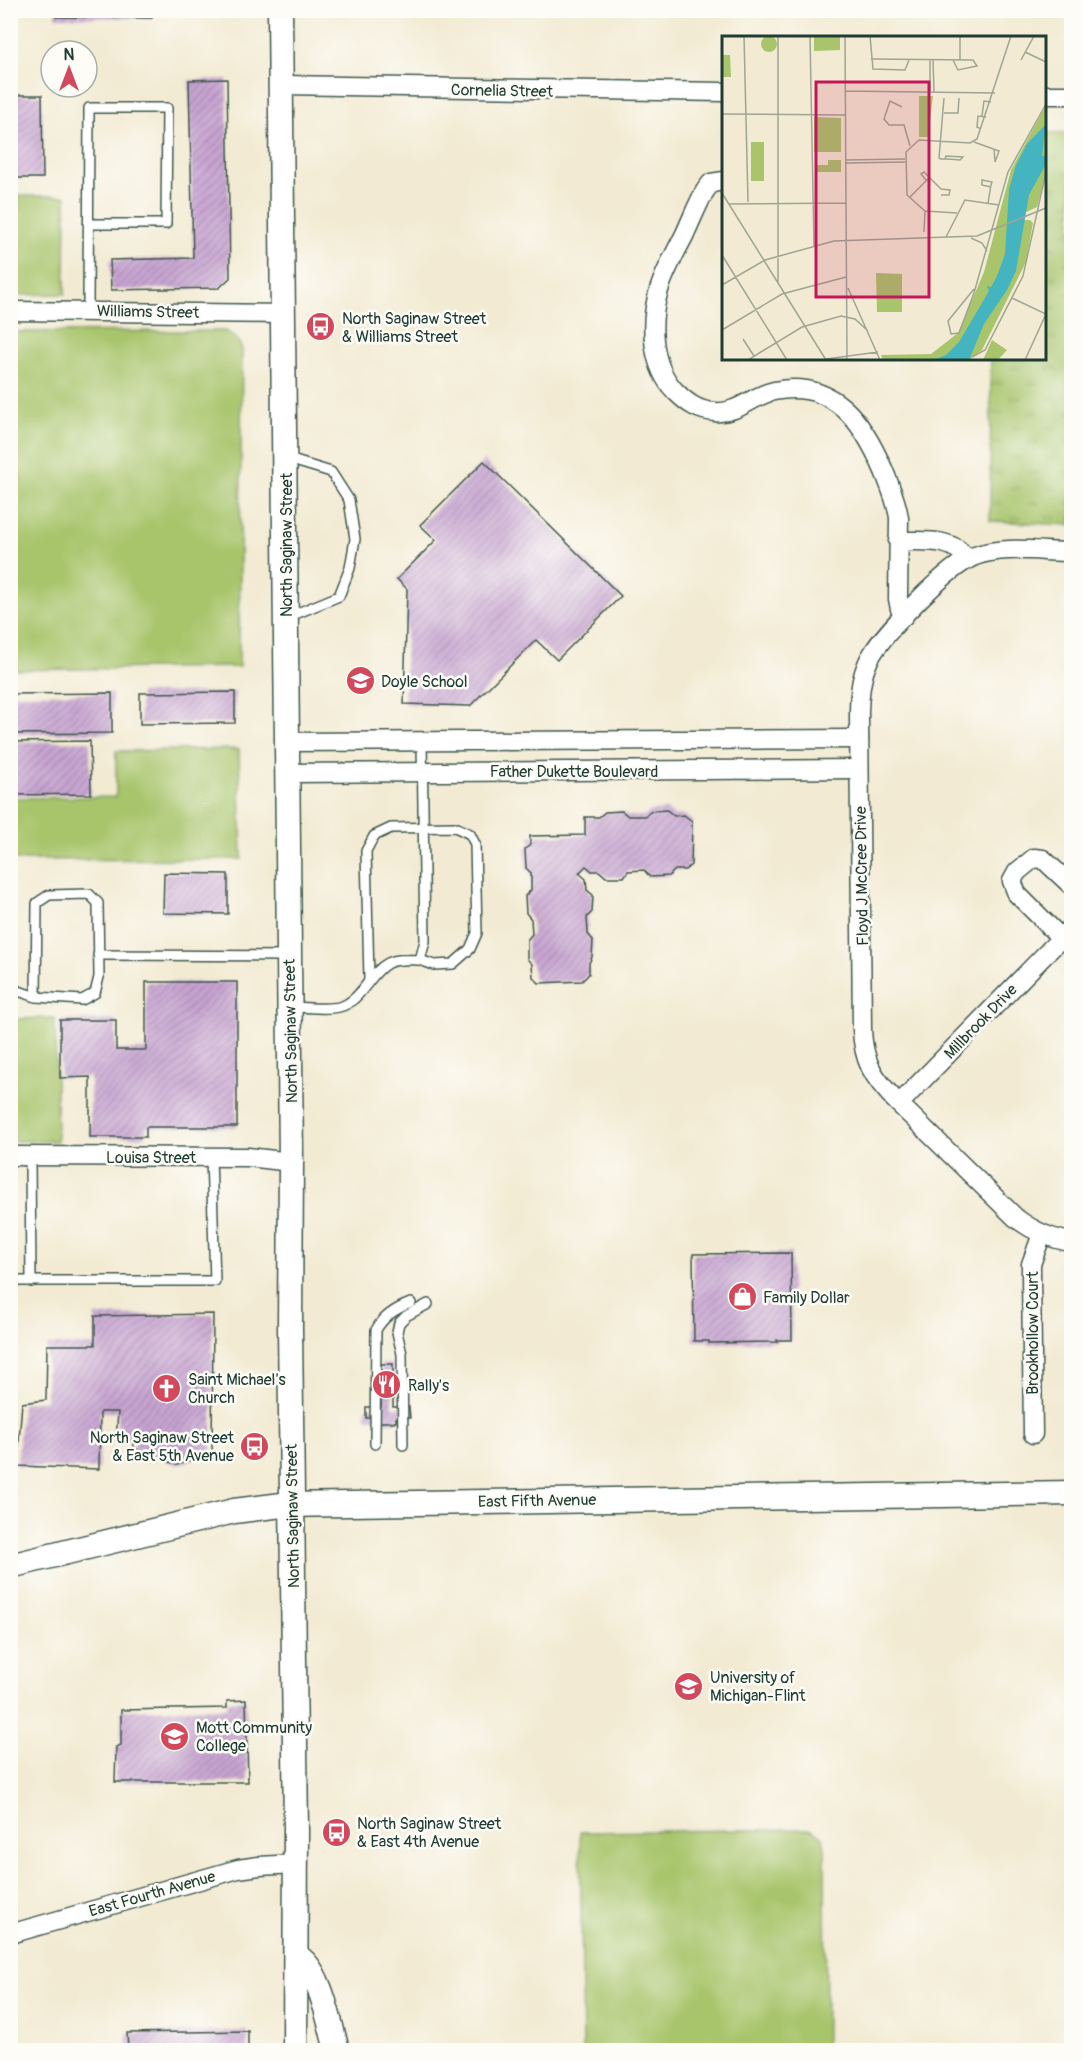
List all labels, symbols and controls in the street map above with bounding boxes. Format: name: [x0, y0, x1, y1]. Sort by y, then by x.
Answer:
inset map: [722, 36, 1046, 360]
north arrow: [39, 39, 99, 99]
text: N: [64, 45, 75, 65]
street label: Cornelia Street: [451, 80, 554, 102]
street label: Williams Street: [97, 301, 200, 323]
place label: North Saginaw Street & Williams Street: [342, 309, 487, 347]
bus stop icon: North Saginaw Street & Williams Street: [305, 311, 337, 343]
street label: North Saginaw Street: [277, 472, 297, 617]
school or university icon: Doyle School: [344, 665, 376, 697]
place label: Doyle School: [381, 672, 468, 692]
street label: Father Dukette Boulevard: [490, 762, 658, 782]
street label: Floyd J McCree Drive: [851, 806, 873, 946]
street label: North Saginaw Street: [280, 958, 302, 1103]
street label: Millbrook Drive: [940, 980, 1022, 1063]
street label: Louisa Street: [106, 1148, 197, 1168]
street label: Brookhollow Court: [1023, 1271, 1043, 1395]
shop icon: Family Dollar: [726, 1281, 758, 1313]
place label: Family Dollar: [763, 1288, 850, 1308]
restaurant icon: Rally's: [371, 1369, 403, 1401]
place label: Saint Michael's Church: [188, 1370, 286, 1408]
church icon: Saint Michael's Church: [151, 1372, 183, 1404]
place label: Rally's: [408, 1376, 449, 1396]
place label: North Saginaw Street & East 5th Avenue: [90, 1428, 235, 1466]
bus stop icon: North Saginaw Street & East 5th Avenue: [239, 1430, 271, 1462]
street label: North Saginaw Street: [282, 1443, 304, 1588]
street label: East Fifth Avenue: [478, 1490, 597, 1512]
place label: University of Michigan-Flint: [710, 1668, 806, 1706]
school or university icon: University of Michigan-Flint: [673, 1670, 705, 1702]
place label: Mott Community College: [196, 1718, 312, 1756]
school or university icon: Mott Community College: [159, 1720, 191, 1752]
place label: North Saginaw Street & East 4th Avenue: [357, 1814, 502, 1852]
bus stop icon: North Saginaw Street & East 4th Avenue: [320, 1816, 352, 1848]
street label: East Fourth Avenue: [87, 1866, 218, 1922]

